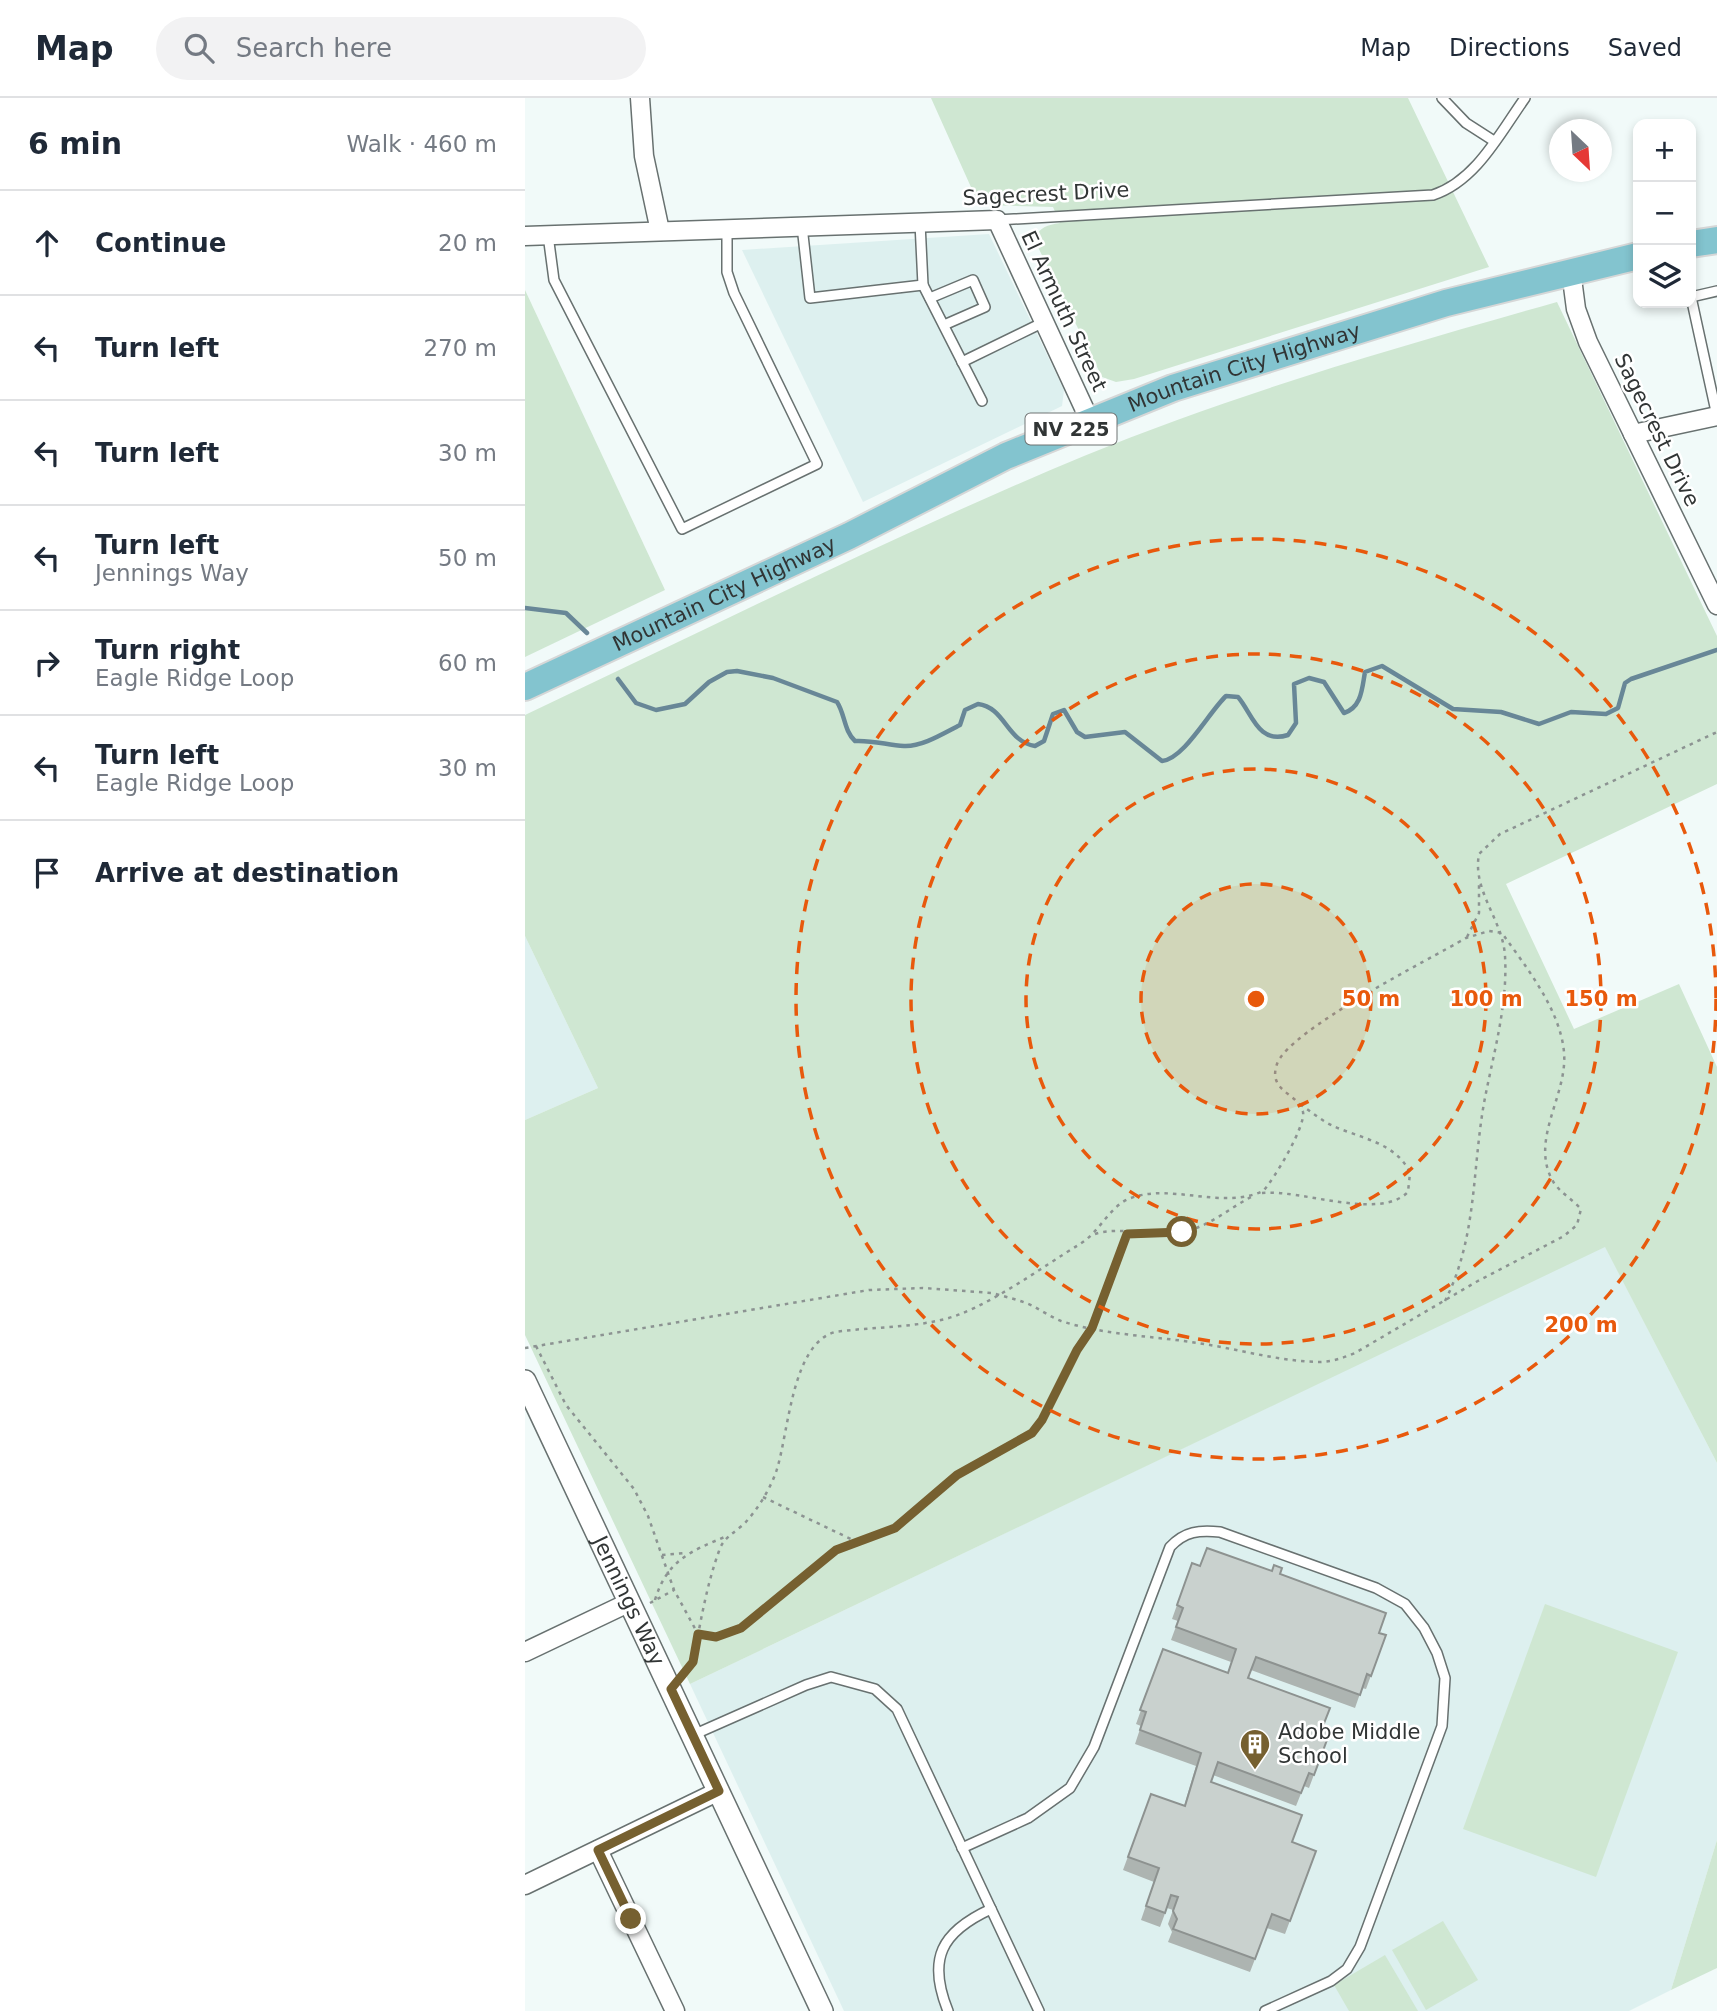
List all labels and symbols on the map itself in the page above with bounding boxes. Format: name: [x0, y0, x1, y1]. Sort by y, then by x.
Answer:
north arrow: [1549, 119, 1612, 182]
street label: Sagecrest Drive: [962, 178, 1130, 210]
street label: El Armuth Street: [1016, 227, 1112, 395]
street label: Mountain City Highway: [1124, 318, 1363, 417]
street label: Sagecrest Drive: [1610, 350, 1704, 510]
road number: NV 225: [1025, 414, 1117, 444]
street label: Mountain City Highway: [609, 532, 840, 656]
centre of rings: [1244, 987, 1268, 1011]
text: 50 m: [1342, 987, 1400, 1011]
text: 100 m: [1449, 987, 1523, 1011]
text: 150 m: [1564, 987, 1638, 1011]
route start: [1166, 1216, 1197, 1247]
text: 200 m: [1544, 1313, 1618, 1337]
street label: Jennings Way: [587, 1530, 669, 1670]
place label: Adobe Middle School: [1278, 1720, 1420, 1768]
building icon: Adobe Middle School: [1238, 1727, 1272, 1771]
route end: [615, 1903, 646, 1934]

